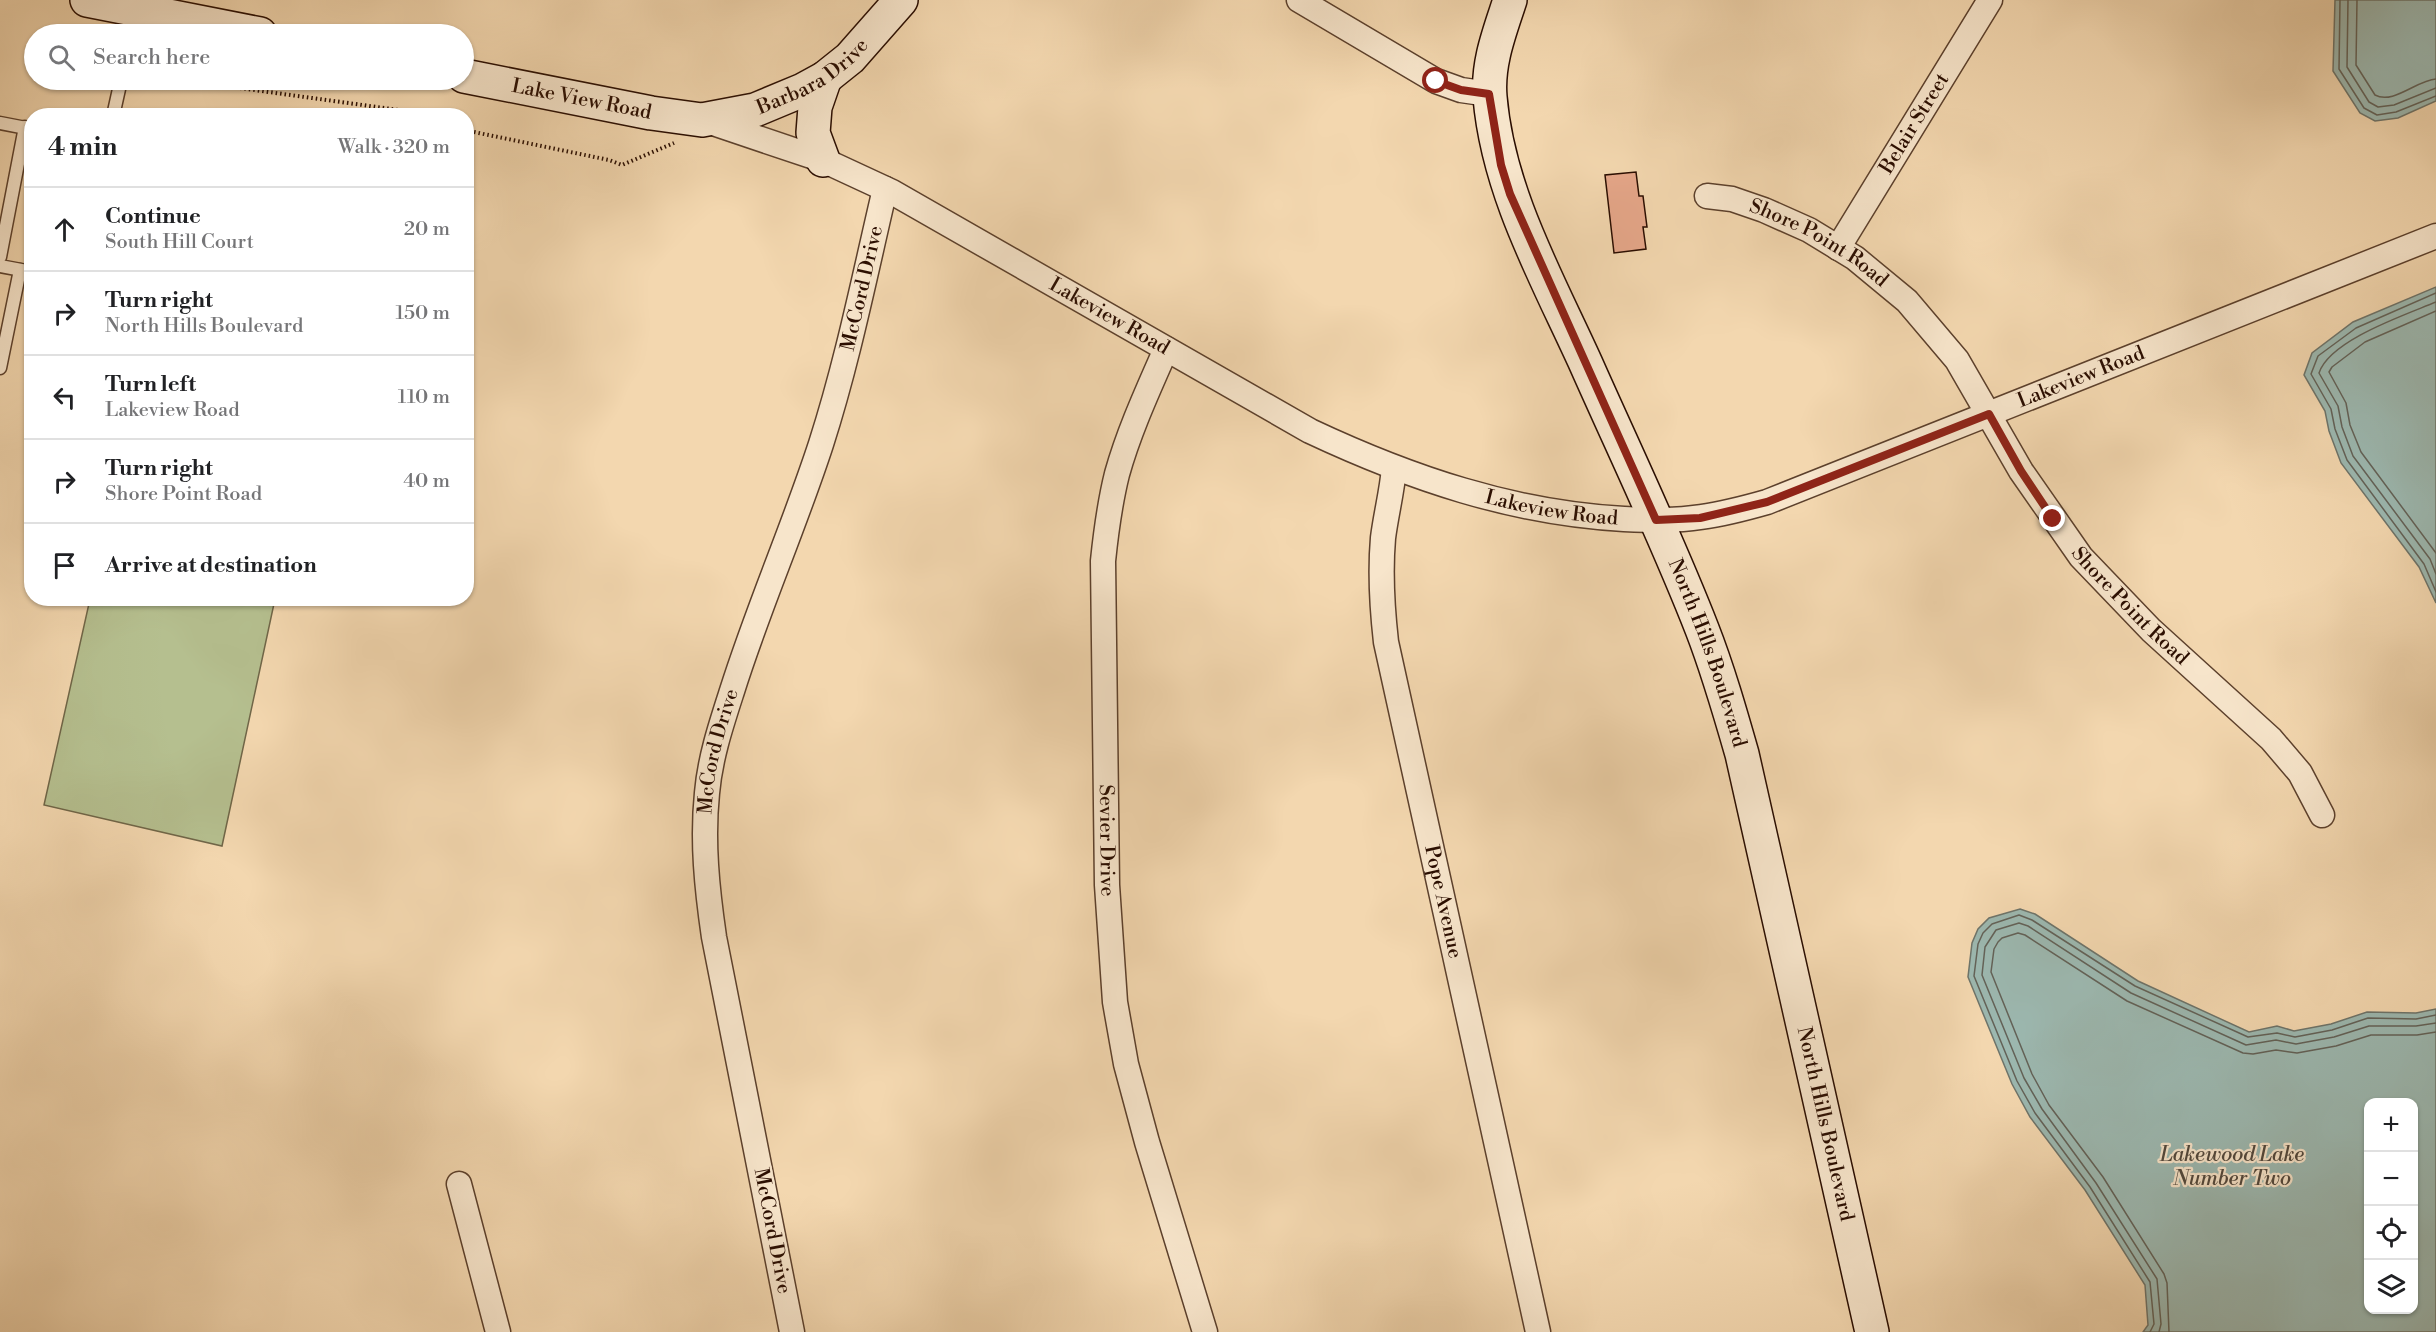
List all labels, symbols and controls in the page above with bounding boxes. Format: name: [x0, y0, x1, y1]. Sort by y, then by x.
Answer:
search box: [24, 24, 474, 90]
street label: Barbara Drive: [752, 33, 874, 121]
icon: search: [45, 41, 78, 74]
text: Search here: [93, 44, 210, 71]
route start: [1422, 67, 1448, 93]
street label: Belair Street: [1873, 68, 1955, 179]
street label: Lake View Road: [510, 73, 654, 125]
text: 4 min: [48, 131, 118, 163]
text: Walk · 320 m: [338, 135, 450, 160]
street label: Shore Point Road: [1746, 193, 1894, 293]
text: Continue: [105, 203, 201, 230]
icon: ahead: [48, 213, 81, 246]
text: 20 m: [404, 217, 450, 242]
street label: McCord Drive: [835, 223, 889, 354]
text: South Hill Court: [105, 230, 254, 255]
street label: Lakeview Road: [1045, 272, 1175, 361]
text: Turn right: [105, 287, 213, 314]
icon: right: [48, 297, 81, 330]
text: 150 m: [395, 301, 450, 326]
text: North Hills Boulevard: [105, 314, 303, 339]
street label: Lakeview Road: [2014, 340, 2149, 414]
text: Turn left: [105, 371, 196, 398]
icon: left: [48, 381, 81, 414]
text: 110 m: [398, 385, 450, 410]
text: Lakeview Road: [105, 398, 240, 423]
text: Turn right: [105, 455, 213, 482]
icon: right: [48, 465, 81, 498]
text: 40 m: [403, 469, 450, 494]
text: Shore Point Road: [105, 482, 262, 507]
street label: Lakeview Road: [1482, 485, 1620, 531]
route end: [2039, 505, 2065, 531]
street label: Shore Point Road: [2065, 542, 2194, 671]
icon: arrive: [48, 549, 81, 582]
text: Arrive at destination: [105, 552, 317, 579]
street label: North Hills Boulevard: [1662, 555, 1752, 751]
street label: McCord Drive: [693, 686, 744, 815]
street label: Sevier Drive: [1093, 784, 1120, 897]
street label: Pope Avenue: [1419, 843, 1468, 961]
street label: North Hills Boulevard: [1791, 1025, 1859, 1224]
map controls: [2364, 1098, 2418, 1314]
button: +: [2364, 1098, 2418, 1152]
water label: Lakewood Lake Number Two: [2159, 1142, 2304, 1192]
button: −: [2364, 1152, 2418, 1206]
street label: McCord Drive: [748, 1166, 796, 1296]
button: locate: [2364, 1206, 2418, 1260]
button: layers: [2364, 1260, 2418, 1314]

